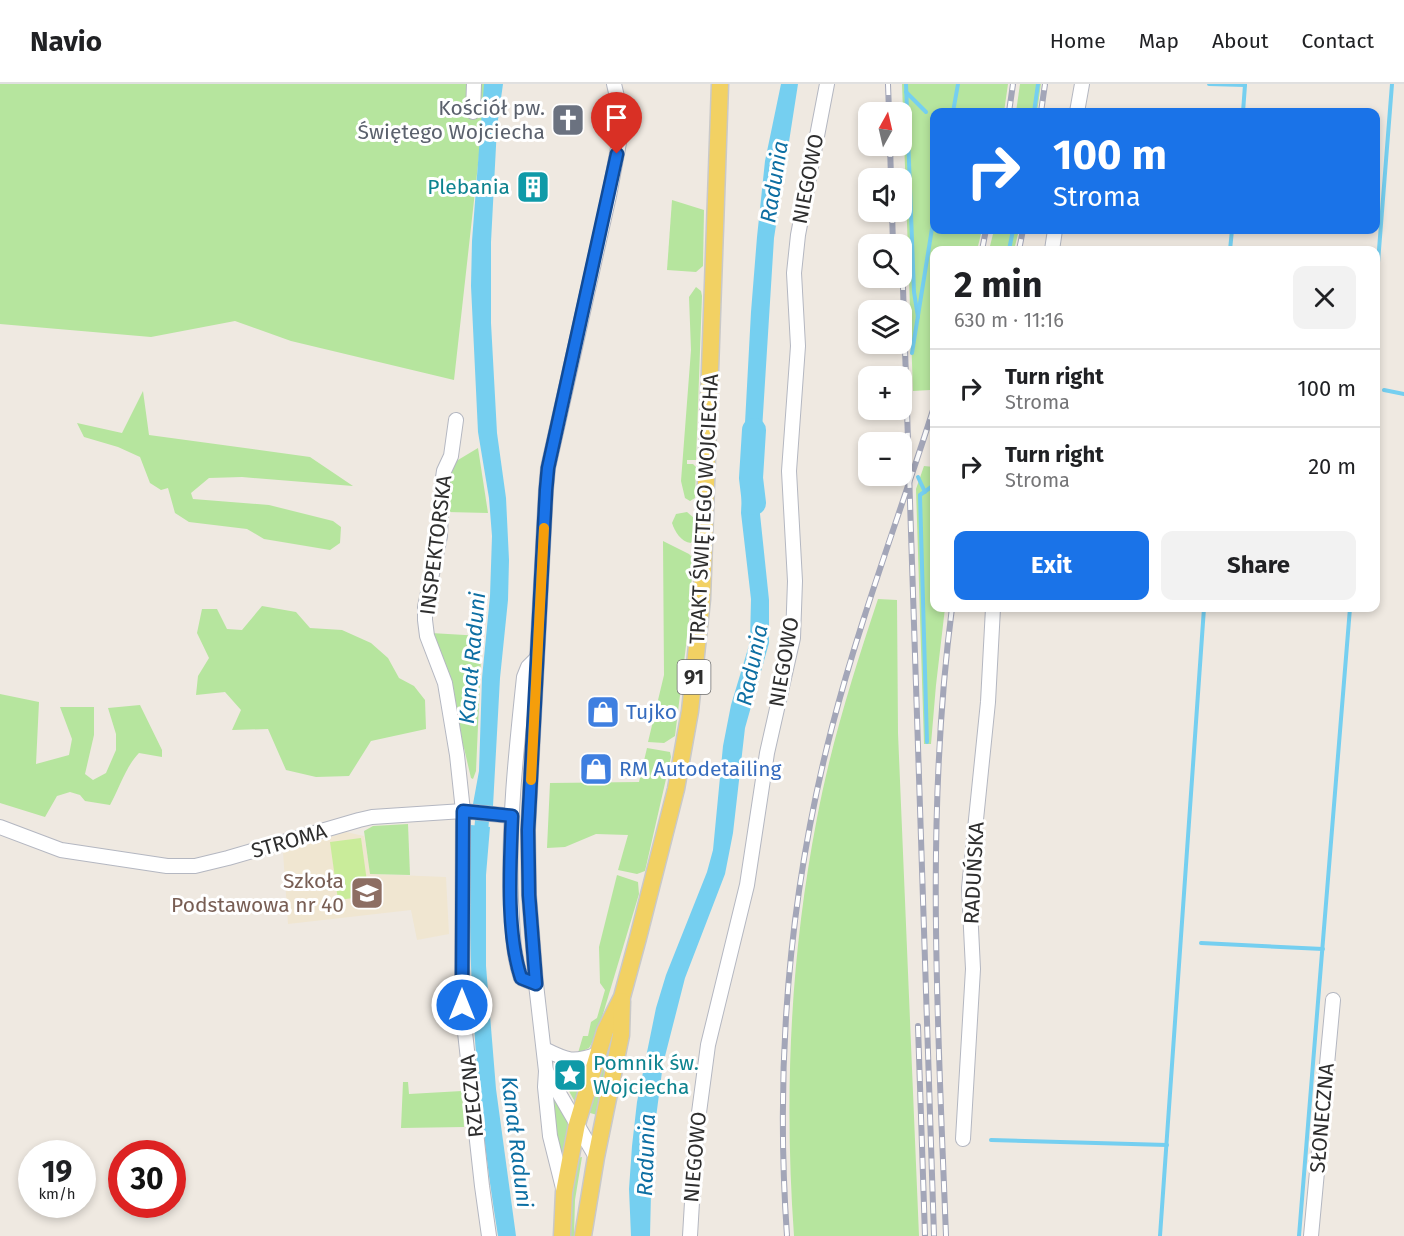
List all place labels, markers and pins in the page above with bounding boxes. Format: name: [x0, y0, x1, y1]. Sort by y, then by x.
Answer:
pin: [591, 92, 642, 154]
place label: Kościół pw. Świętego Wojciecha: [358, 95, 545, 145]
church icon: Kościół pw. Świętego Wojciecha: [550, 102, 586, 138]
building icon: Plebania: [515, 169, 551, 205]
place label: Plebania: [427, 174, 510, 200]
shop icon: Tujko: [585, 694, 621, 730]
place label: Tujko: [626, 699, 677, 725]
shop icon: RM Autodetailing: [578, 751, 614, 787]
place label: RM Autodetailing: [619, 756, 782, 782]
place label: Szkoła Podstawowa nr 40: [171, 868, 344, 918]
school or university icon: Szkoła Podstawowa nr 40: [349, 875, 385, 911]
place label: Pomnik św. Wojciecha: [593, 1050, 699, 1100]
place icon: Pomnik św. Wojciecha: [552, 1057, 588, 1093]

